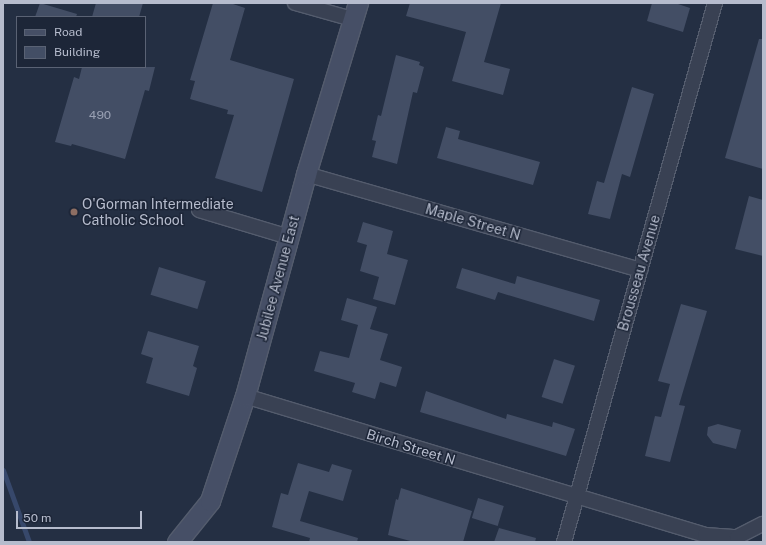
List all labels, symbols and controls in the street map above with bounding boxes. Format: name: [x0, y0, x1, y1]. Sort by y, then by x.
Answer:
legend: [16, 16, 146, 68]
text: Road: [54, 25, 82, 39]
text: Building: [54, 45, 100, 59]
house number: 490: [89, 109, 111, 123]
place label: O'Gorman Intermediate Catholic School: [82, 196, 234, 228]
street label: Maple Street N: [423, 200, 523, 244]
marker: O'Gorman Intermediate Catholic School: [69, 207, 79, 217]
street label: Brousseau Avenue: [614, 213, 664, 333]
street label: Jubilee Avenue East: [253, 214, 303, 342]
street label: Birch Street N: [364, 425, 458, 469]
scale bar: [18, 503, 144, 529]
text: 50 m: [23, 511, 51, 525]

